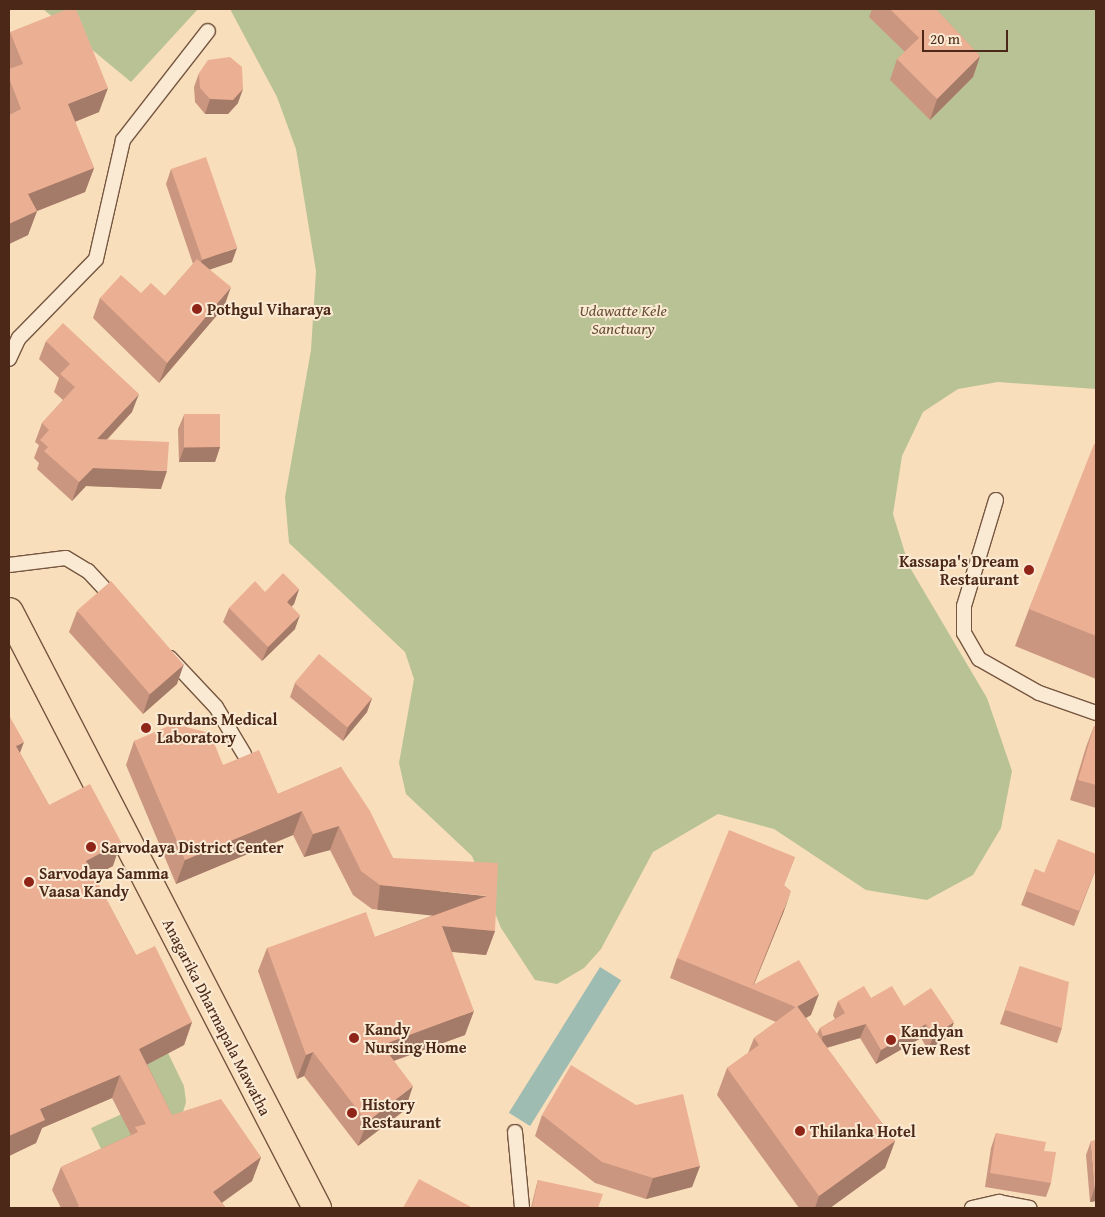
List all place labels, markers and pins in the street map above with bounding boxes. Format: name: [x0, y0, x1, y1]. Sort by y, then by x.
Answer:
place label: Pothgul Viharaya: [207, 299, 331, 319]
marker: Pothgul Viharaya: [191, 303, 203, 315]
place label: Kassapa's Dream Restaurant: [899, 551, 1019, 589]
marker: Kassapa's Dream Restaurant: [1023, 564, 1035, 576]
place label: Durdans Medical Laboratory: [157, 709, 277, 747]
marker: Durdans Medical Laboratory: [139, 721, 153, 735]
place label: Sarvodaya District Center: [101, 837, 284, 857]
marker: Sarvodaya District Center: [85, 841, 97, 853]
place label: Sarvodaya Samma Vaasa Kandy: [39, 863, 169, 901]
marker: Sarvodaya Samma Vaasa Kandy: [23, 876, 35, 888]
place label: Kandy Nursing Home: [365, 1019, 467, 1057]
place label: Kandyan View Rest: [901, 1021, 970, 1059]
marker: Kandy Nursing Home: [347, 1031, 361, 1045]
marker: Kandyan View Rest: [885, 1034, 897, 1046]
place label: History Restaurant: [362, 1094, 441, 1132]
marker: History Restaurant: [346, 1107, 358, 1119]
place label: Thilanka Hotel: [810, 1121, 916, 1141]
marker: Thilanka Hotel: [794, 1125, 806, 1137]

